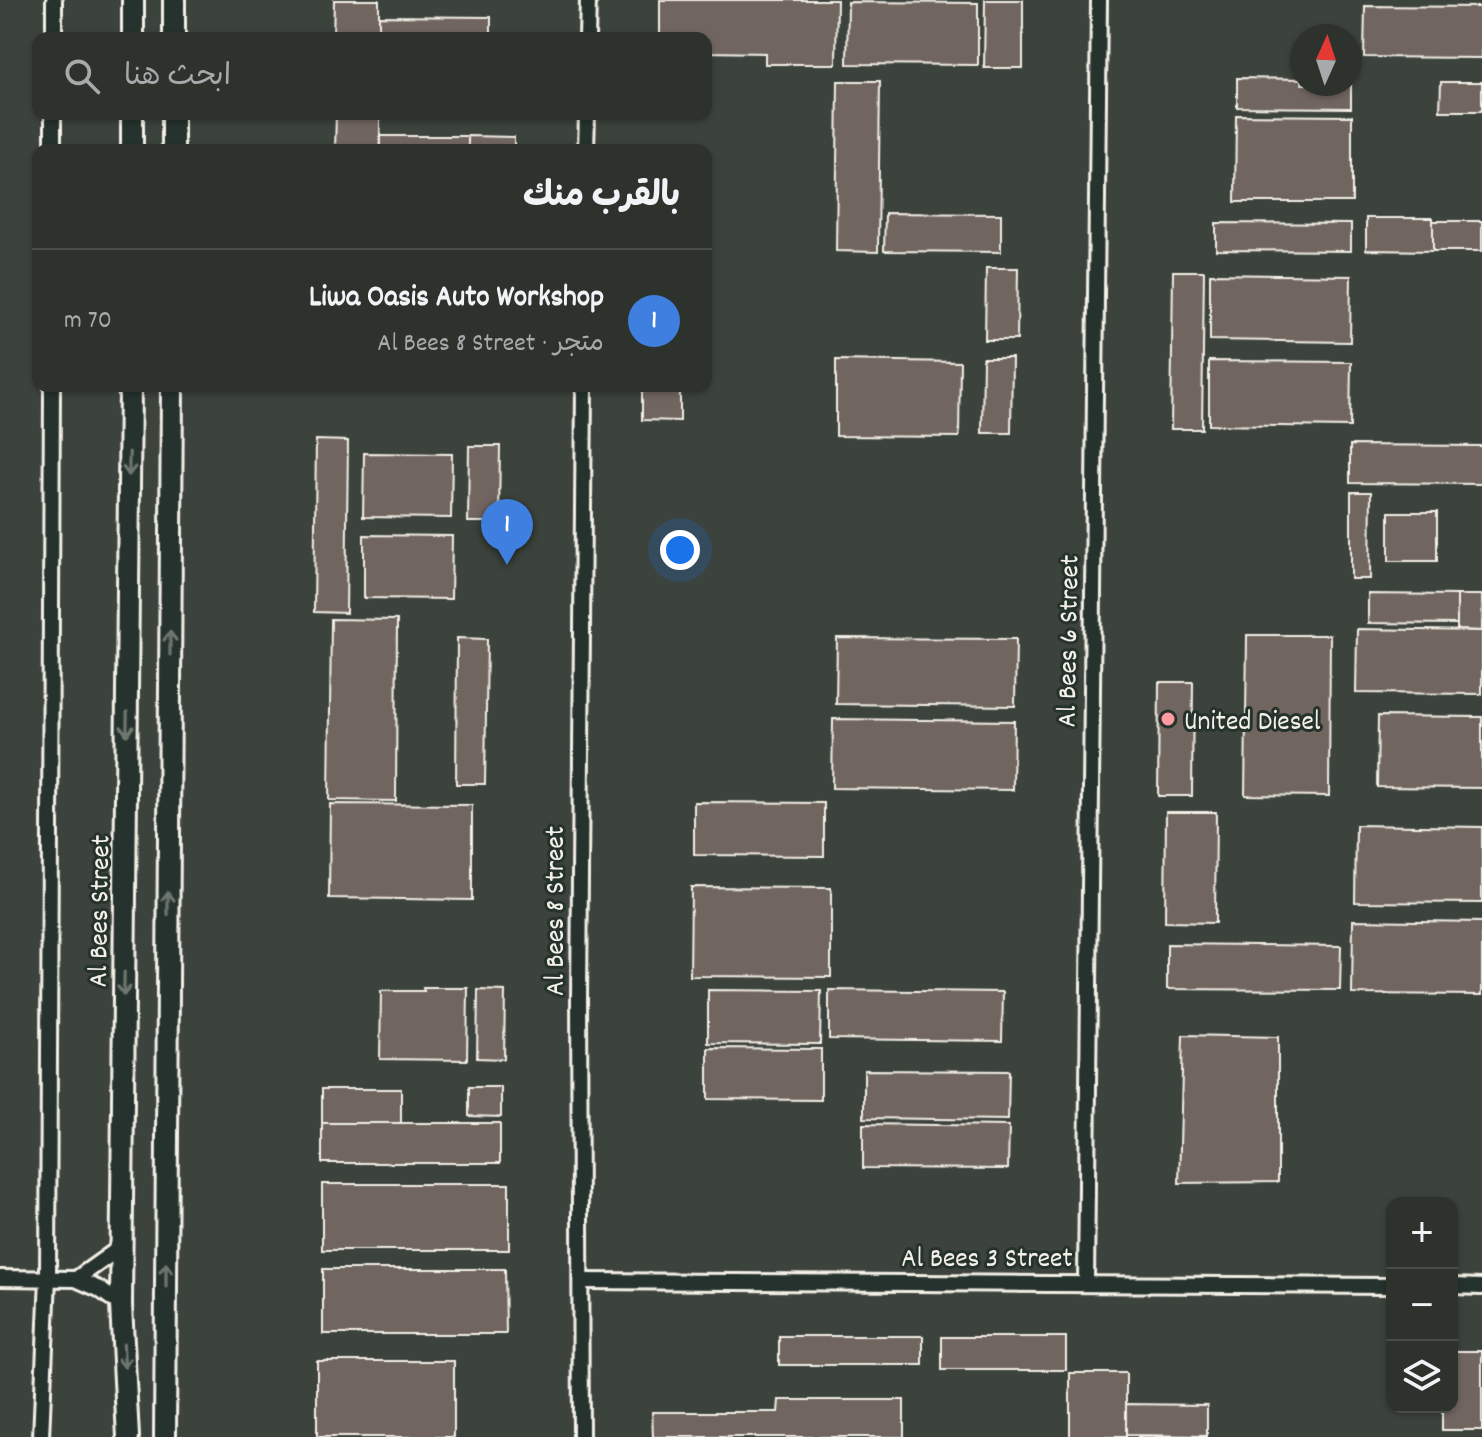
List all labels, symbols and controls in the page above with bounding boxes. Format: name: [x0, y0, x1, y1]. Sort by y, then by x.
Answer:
north arrow: [1290, 24, 1362, 96]
search box: [32, 32, 712, 120]
icon: search: [60, 54, 104, 98]
text: ابحث هنا: [124, 57, 231, 100]
text: بالقرب منك: [523, 174, 680, 223]
text: Liwa Oasis Auto Workshop: [309, 278, 604, 321]
text: 70 m: [64, 303, 112, 340]
text: 1: [651, 303, 657, 340]
text: متجر · Al Bees 8 Street: [377, 326, 604, 363]
one-way arrow: [121, 450, 137, 477]
pin: 1: [481, 499, 533, 565]
your location: [660, 530, 700, 570]
street label: Al Bees 6 Street: [1049, 554, 1093, 728]
one-way arrow: [162, 630, 178, 657]
place label: United Diesel: [1184, 704, 1321, 744]
one-way arrow: [119, 710, 134, 737]
marker: United Diesel: [1159, 710, 1177, 728]
street label: Al Bees 8 Street: [538, 826, 578, 996]
street label: Al Bees Street: [81, 834, 123, 988]
one-way arrow: [161, 890, 176, 917]
one-way arrow: [116, 970, 132, 997]
map controls: [1386, 1197, 1458, 1413]
button: +: [1386, 1197, 1458, 1269]
street label: Al Bees 3 Street: [901, 1241, 1073, 1281]
one-way arrow: [158, 1262, 174, 1289]
button: −: [1386, 1269, 1458, 1341]
button: layers: [1386, 1341, 1458, 1413]
one-way arrow: [116, 1342, 131, 1369]

